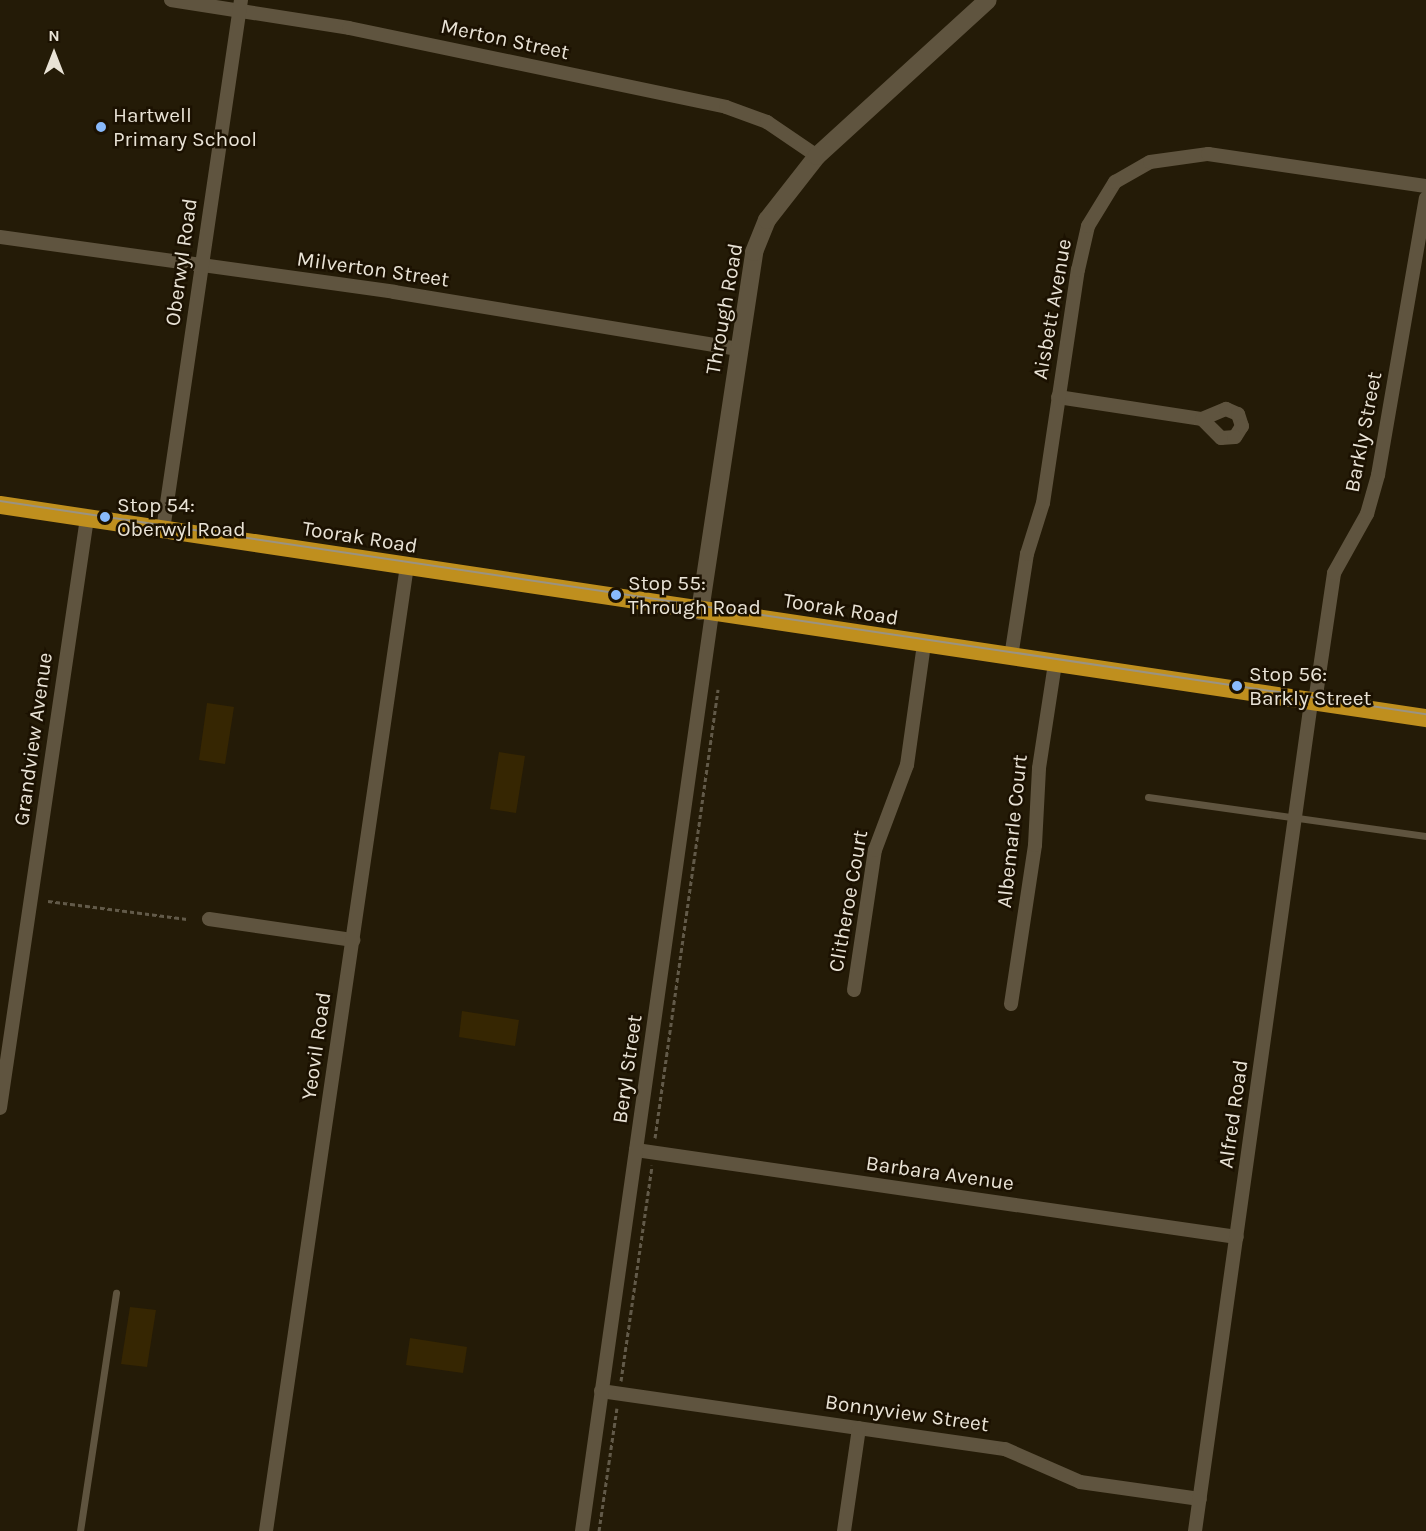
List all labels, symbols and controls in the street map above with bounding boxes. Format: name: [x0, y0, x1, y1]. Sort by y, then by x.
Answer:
street label: Merton Street: [438, 13, 572, 65]
north arrow: [24, 24, 84, 84]
text: N: [48, 26, 60, 45]
place label: Hartwell Primary School: [113, 102, 257, 152]
marker: Hartwell Primary School: [94, 120, 108, 134]
street label: Oberwyl Road: [160, 197, 202, 327]
street label: Aisbett Avenue: [1027, 237, 1077, 381]
street label: Through Road: [700, 241, 748, 377]
street label: Milverton Street: [295, 246, 451, 292]
street label: Barkly Street: [1339, 370, 1387, 494]
place label: Stop 54: Oberwyl Road: [117, 492, 246, 542]
marker: Stop 54: Oberwyl Road: [98, 510, 112, 524]
street label: Toorak Road: [301, 515, 419, 559]
place label: Stop 55: Through Road: [628, 570, 761, 620]
street label: Toorak Road: [782, 587, 900, 631]
marker: Stop 55: Through Road: [609, 588, 623, 602]
street label: Grandview Avenue: [8, 651, 58, 827]
place label: Stop 56: Barkly Street: [1249, 661, 1371, 711]
marker: Stop 56: Barkly Street: [1230, 679, 1244, 693]
street label: Albemarle Court: [991, 753, 1033, 909]
street label: Clitheroe Court: [823, 828, 873, 974]
street label: Yeovil Road: [296, 991, 336, 1101]
street label: Beryl Street: [607, 1013, 647, 1125]
street label: Alfred Road: [1213, 1058, 1253, 1170]
street label: Barbara Avenue: [864, 1150, 1016, 1196]
street label: Bonnyview Street: [824, 1389, 990, 1437]

